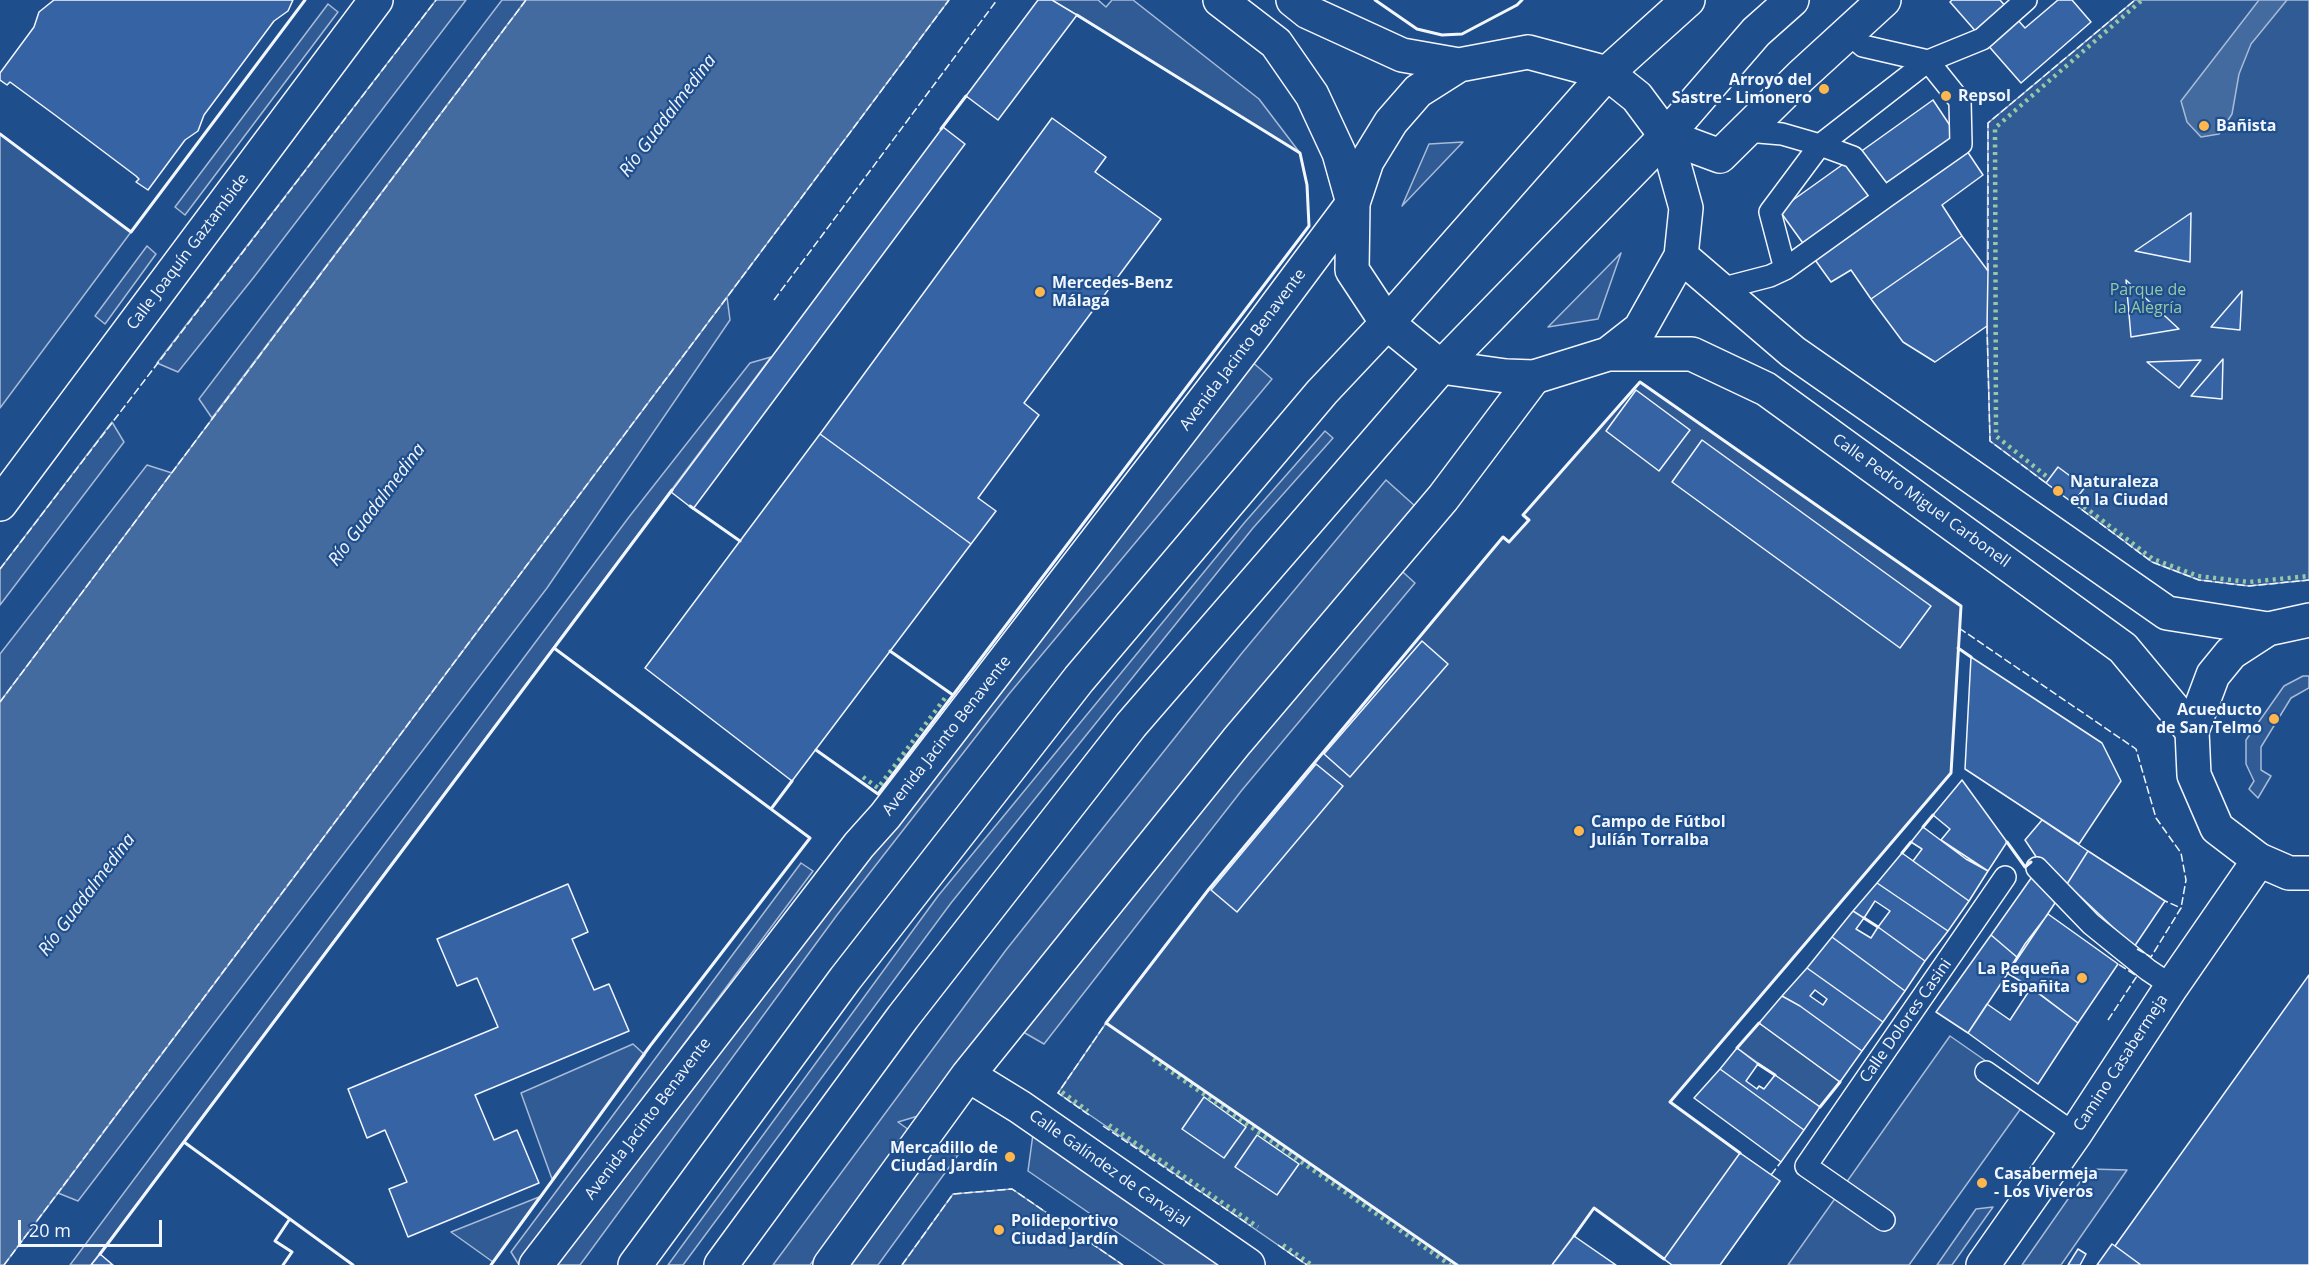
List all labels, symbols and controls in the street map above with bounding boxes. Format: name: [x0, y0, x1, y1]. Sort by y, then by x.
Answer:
water label: Río Guadalmedina: [615, 51, 721, 181]
place label: Arroyo del Sastre - Limonero: [1672, 70, 1812, 108]
marker: Arroyo del Sastre - Limonero: [1817, 82, 1831, 96]
place label: Repsol: [1958, 86, 2011, 106]
marker: Repsol: [1939, 89, 1953, 103]
place label: Bañista: [2216, 116, 2276, 136]
marker: Bañista: [2197, 119, 2211, 133]
street label: Calle Joaquín Gaztambide: [123, 170, 253, 334]
street label: Avenida Jacinto Benavente: [1176, 265, 1310, 435]
place label: Mercedes-Benz Málaga: [1052, 273, 1173, 311]
park label: Parque de la Alegría: [2110, 280, 2186, 318]
marker: Mercedes-Benz Málaga: [1033, 285, 1047, 299]
street label: Calle Pedro Miguel Carbonell: [1828, 430, 2014, 572]
water label: Río Guadalmedina: [324, 440, 430, 570]
place label: Naturaleza en la Ciudad: [2070, 472, 2168, 510]
marker: Naturaleza en la Ciudad: [2051, 484, 2065, 498]
street label: Avenida Jacinto Benavente: [879, 652, 1015, 820]
place label: Acueducto de San Telmo: [2156, 700, 2262, 738]
marker: Acueducto de San Telmo: [2267, 712, 2281, 726]
place label: Campo de Fútbol Julíán Torralba: [1591, 812, 1726, 850]
marker: Campo de Fútbol Julíán Torralba: [1572, 824, 1586, 838]
water label: Río Guadalmedina: [34, 830, 140, 960]
street label: Calle Dolores Casini: [1856, 955, 1956, 1087]
place label: La Pequeña Españita: [1977, 959, 2070, 997]
marker: La Pequeña Españita: [2075, 971, 2089, 985]
street label: Camino Casabermeja: [2070, 991, 2172, 1135]
street label: Avenida Jacinto Benavente: [581, 1034, 715, 1204]
street label: Calle Galíndez de Carvajal: [1025, 1106, 1193, 1232]
place label: Mercadillo de Ciudad Jardín: [890, 1138, 998, 1176]
marker: Mercadillo de Ciudad Jardín: [1003, 1150, 1017, 1164]
place label: Casabermeja - Los Viveros: [1994, 1164, 2098, 1202]
marker: Casabermeja - Los Viveros: [1975, 1176, 1989, 1190]
scale bar: [21, 1208, 165, 1246]
place label: Polideportivo Ciudad Jardín: [1011, 1211, 1118, 1249]
text: 20 m: [29, 1218, 71, 1242]
marker: Polideportivo Ciudad Jardín: [992, 1223, 1006, 1237]

